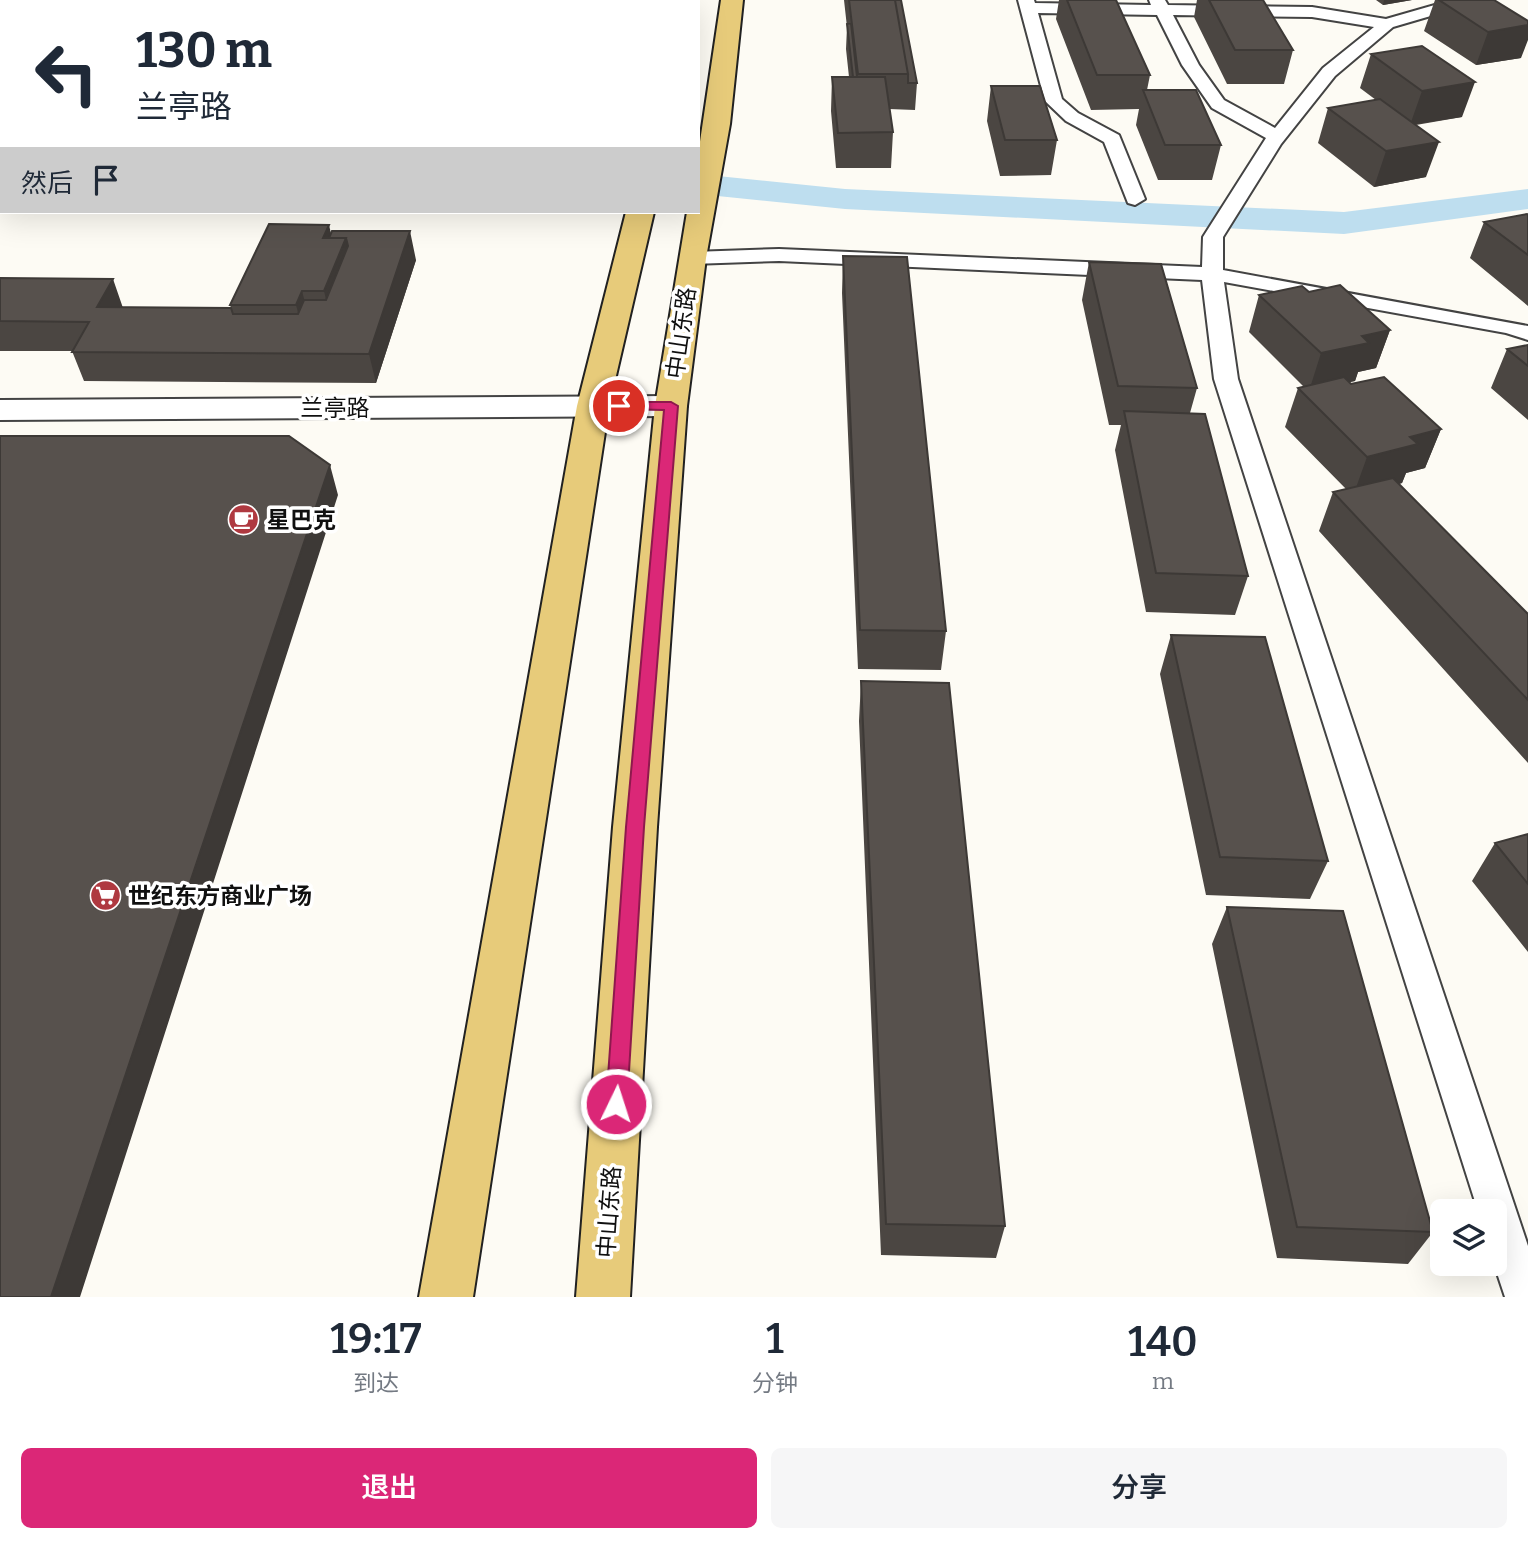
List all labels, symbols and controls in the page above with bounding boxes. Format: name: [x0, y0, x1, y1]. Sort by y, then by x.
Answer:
text: 130 m: [136, 21, 272, 80]
icon: left: [21, 28, 112, 119]
text: 兰亭路: [136, 88, 232, 126]
icon: arrive: [87, 161, 125, 199]
text: 然后: [21, 168, 73, 199]
street label: 中山东路: [661, 285, 701, 381]
pin: [589, 376, 649, 436]
icon: arrive: [600, 387, 638, 425]
street label: 兰亭路: [301, 394, 370, 422]
cafe icon: 星巴克: [227, 503, 261, 537]
place label: 星巴克: [267, 506, 336, 534]
supermarket icon: 世纪东方商业广场: [88, 879, 122, 913]
place label: 世纪东方商业广场: [128, 882, 312, 910]
position arrow: [579, 1067, 653, 1141]
street label: 中山东路: [592, 1165, 626, 1259]
map controls: [1430, 1199, 1507, 1276]
button: layers: [1430, 1199, 1507, 1276]
text: 19:17: [330, 1314, 422, 1364]
text: 1: [766, 1314, 784, 1364]
text: 140: [1128, 1317, 1198, 1367]
text: m: [1152, 1367, 1174, 1395]
text: 到达: [353, 1369, 399, 1397]
text: 分钟: [752, 1369, 798, 1397]
button: 退出: [21, 1448, 757, 1528]
button: 分享: [771, 1448, 1507, 1528]

